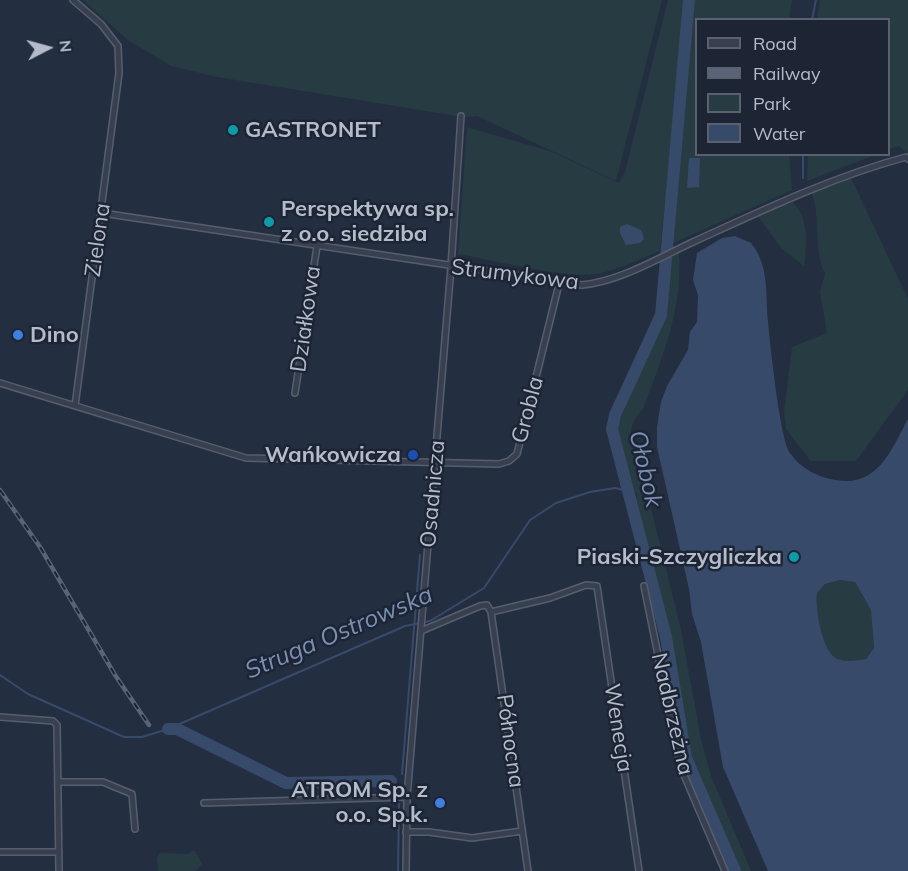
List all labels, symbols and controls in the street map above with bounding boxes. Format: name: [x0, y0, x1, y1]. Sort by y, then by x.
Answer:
north arrow: [18, 18, 78, 78]
legend: [695, 18, 890, 156]
text: Road: [753, 32, 797, 55]
text: N: [55, 39, 76, 53]
text: Railway: [753, 62, 821, 85]
text: Park: [753, 92, 791, 115]
place label: GASTRONET: [245, 117, 381, 143]
text: Water: [753, 122, 805, 145]
marker: GASTRONET: [226, 123, 240, 137]
place label: Perspektywa sp. z o.o. siedziba: [281, 196, 454, 248]
street label: Zielona: [80, 201, 116, 279]
marker: Perspektywa sp. z o.o. siedziba: [262, 215, 276, 229]
street label: Strumykowa: [450, 254, 580, 296]
street label: Działkowa: [285, 264, 327, 374]
place label: Dino: [30, 322, 79, 348]
marker: Dino: [11, 328, 25, 342]
street label: Grobla: [506, 374, 550, 446]
water label: Ołobok: [622, 428, 668, 510]
street label: Osadnicza: [415, 439, 451, 549]
place label: Wańkowicza: [265, 442, 401, 468]
marker: Wańkowicza: [406, 448, 420, 462]
place label: Piaski-Szczygliczka: [577, 544, 782, 570]
marker: Piaski-Szczygliczka: [787, 550, 801, 564]
water label: Struga Ostrowska: [241, 580, 437, 686]
street label: Nadbrzeżna: [645, 650, 699, 778]
street label: Wenecja: [598, 682, 638, 774]
street label: Północna: [490, 693, 530, 789]
place label: ATROM Sp. z o.o. Sp.k.: [291, 777, 428, 828]
marker: ATROM Sp. z o.o. Sp.k.: [433, 796, 447, 810]

